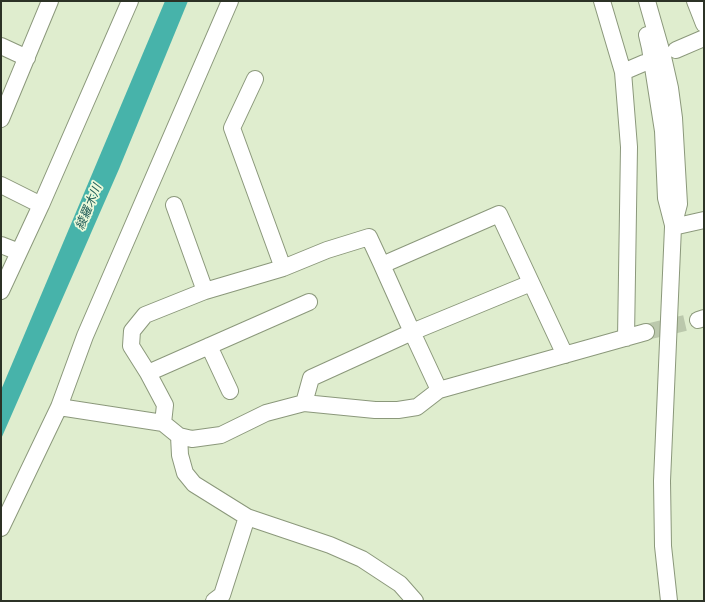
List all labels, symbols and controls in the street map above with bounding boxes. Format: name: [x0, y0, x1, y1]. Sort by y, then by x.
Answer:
water label: 綾羅木川: [73, 182, 105, 232]

